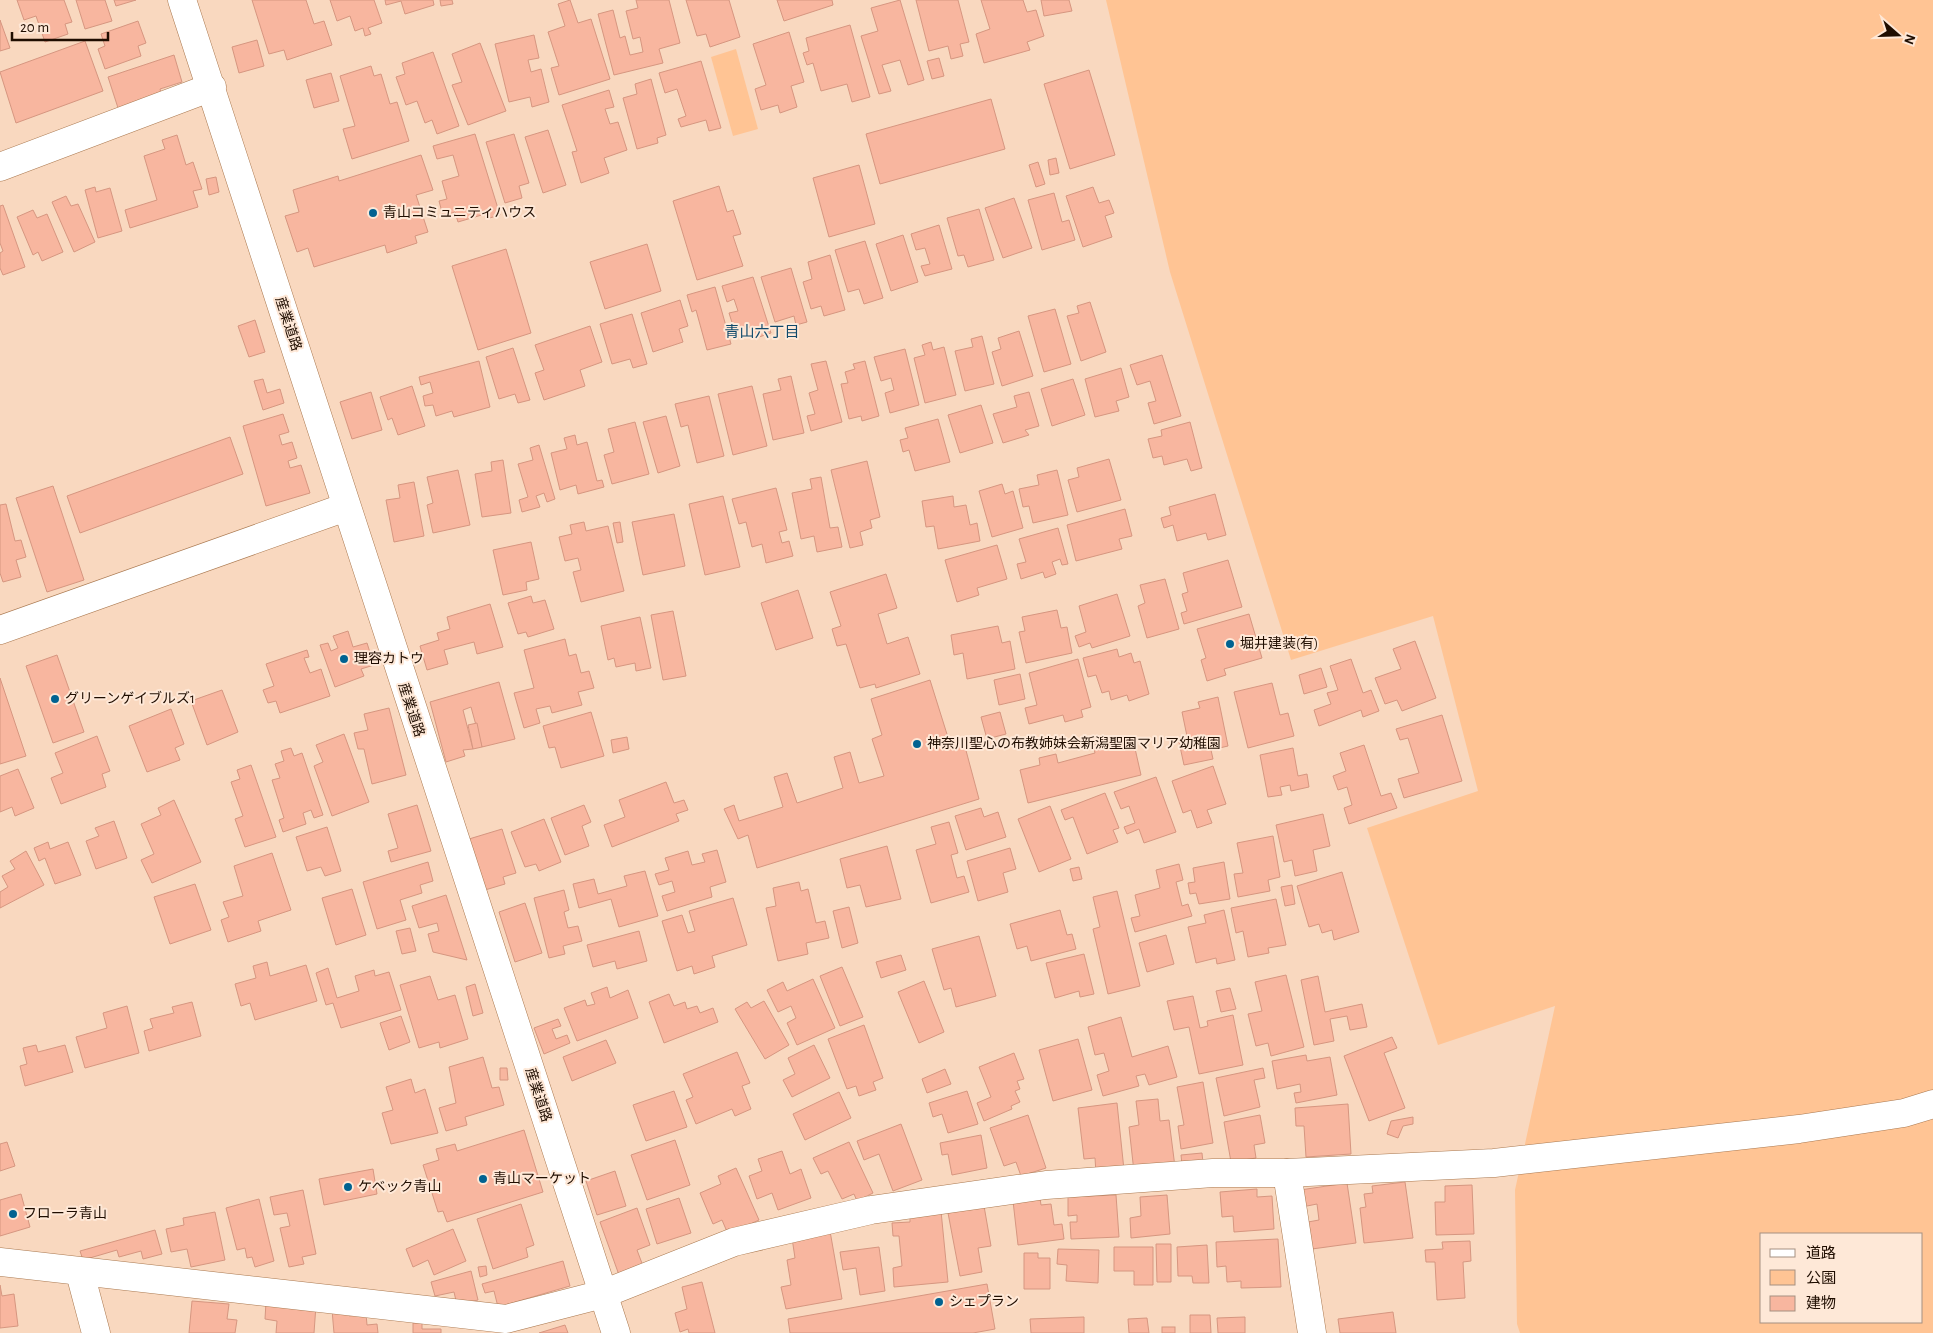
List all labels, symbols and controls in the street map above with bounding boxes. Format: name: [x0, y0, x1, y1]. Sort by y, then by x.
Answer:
scale bar: [12, 10, 109, 42]
north arrow: [1873, 10, 1923, 60]
text: 20 m: [20, 20, 49, 35]
text: N: [1901, 32, 1918, 46]
place label: 青山コミュニティハウス: [383, 205, 536, 220]
marker: 青山コミュニティハウス: [367, 207, 379, 219]
street label: 産業道路: [273, 295, 304, 353]
district label: 青山六丁目: [724, 324, 800, 340]
place label: 堀井建装(有): [1240, 635, 1318, 651]
marker: 堀井建装(有): [1224, 638, 1236, 650]
place label: 理容カトウ: [354, 651, 424, 666]
marker: 理容カトウ: [338, 653, 350, 665]
street label: 産業道路: [396, 681, 427, 739]
place label: グリーンゲイブルズ1: [65, 690, 195, 706]
marker: グリーンゲイブルズ1: [49, 693, 61, 705]
place label: 神奈川聖心の布教姉妹会新潟聖園マリア幼稚園: [927, 735, 1221, 751]
marker: 神奈川聖心の布教姉妹会新潟聖園マリア幼稚園: [911, 738, 923, 750]
street label: 産業道路: [523, 1066, 554, 1124]
place label: 青山マーケット: [493, 1171, 591, 1186]
marker: 青山マーケット: [477, 1173, 489, 1185]
place label: ケベック青山: [358, 1179, 442, 1194]
marker: ケベック青山: [342, 1181, 354, 1193]
place label: フローラ青山: [23, 1206, 107, 1221]
marker: フローラ青山: [7, 1208, 19, 1220]
legend: [1760, 1233, 1923, 1323]
text: 道路: [1806, 1245, 1836, 1261]
text: 公園: [1806, 1270, 1836, 1286]
place label: シェプラン: [949, 1294, 1019, 1309]
text: 建物: [1806, 1295, 1836, 1311]
marker: シェプラン: [933, 1296, 945, 1308]

